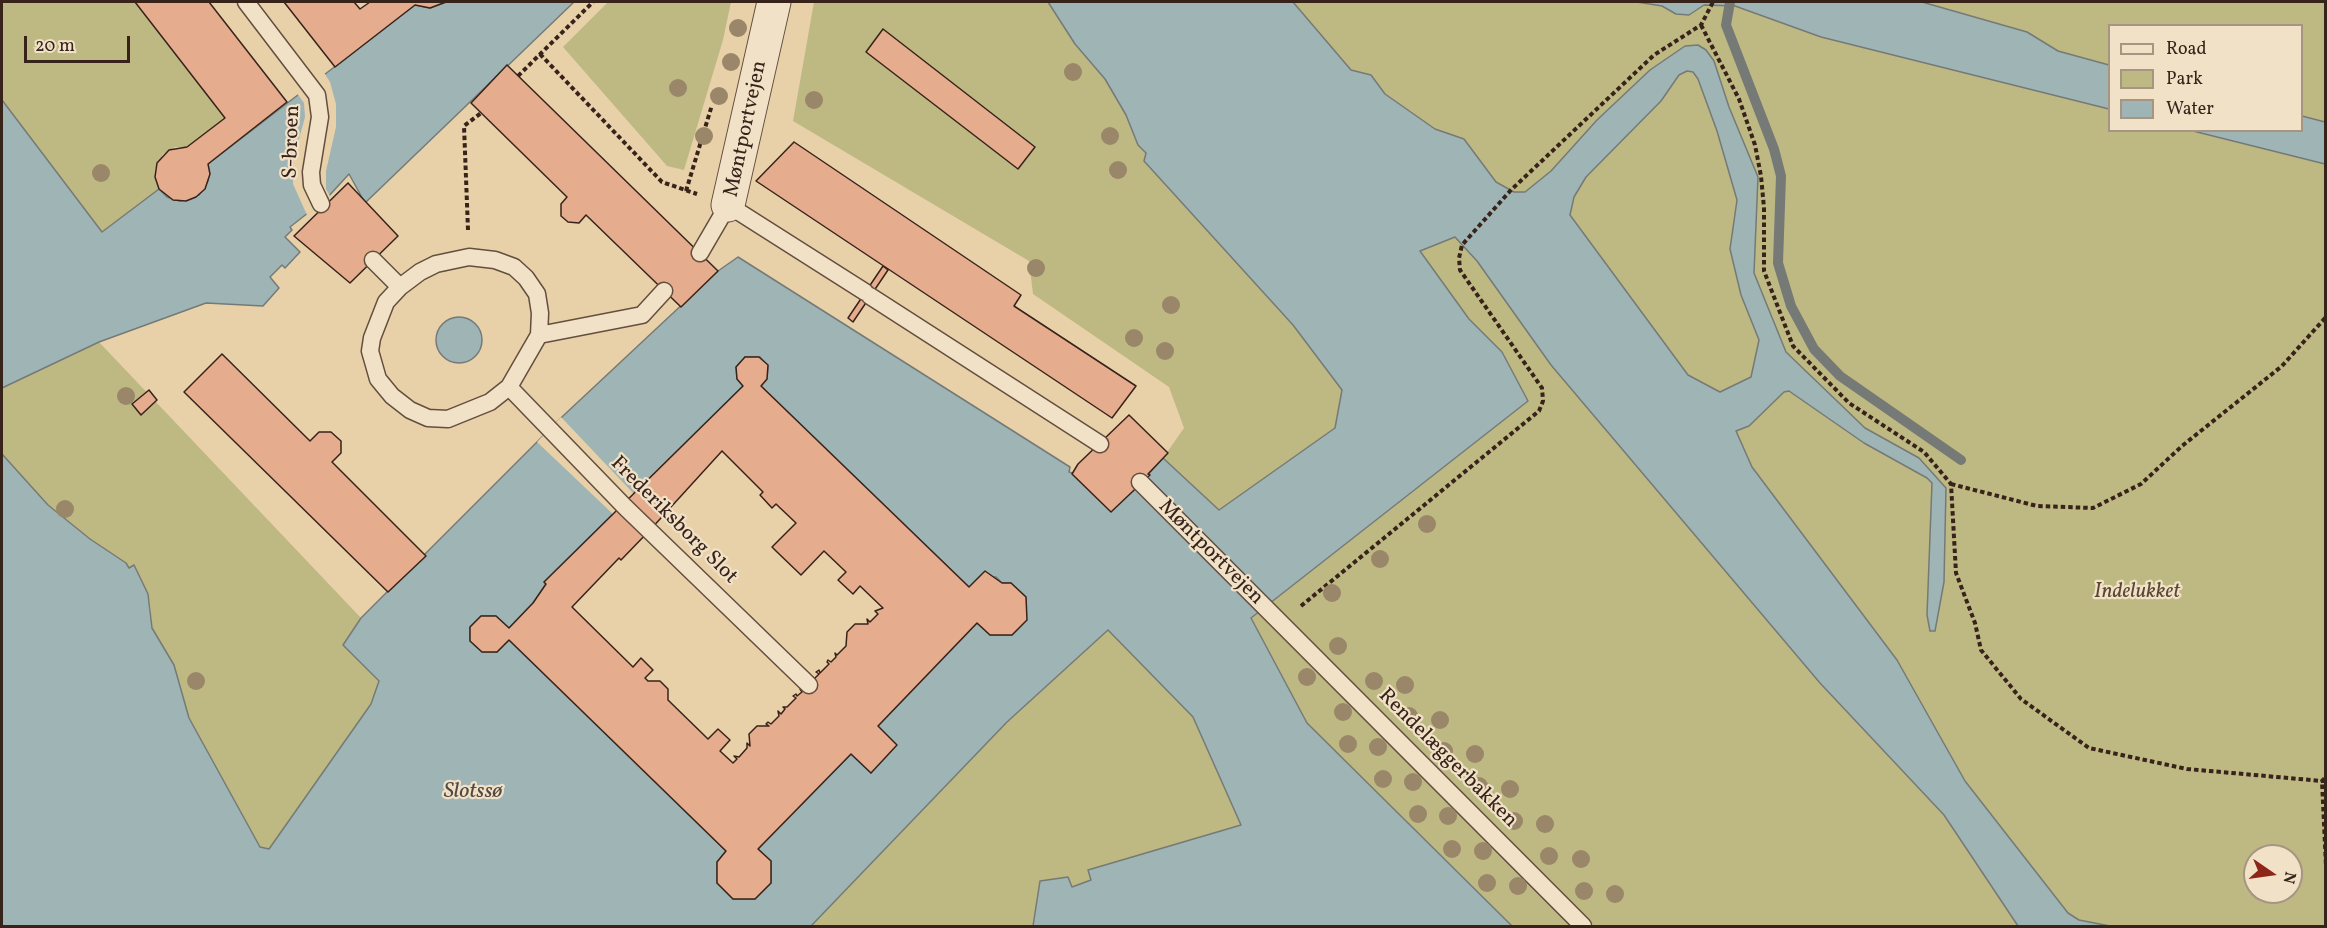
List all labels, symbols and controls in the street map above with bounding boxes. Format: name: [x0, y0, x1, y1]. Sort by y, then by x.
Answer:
scale bar: [27, 24, 134, 62]
legend: [2108, 24, 2303, 132]
text: 20 m: [35, 34, 75, 59]
text: Road: [2166, 37, 2207, 62]
street label: Møntportvejen: [720, 58, 774, 200]
text: Park: [2166, 67, 2203, 92]
text: Water: [2166, 97, 2214, 122]
street label: S-broen: [279, 105, 307, 179]
street label: Frederiksborg Slot: [604, 452, 742, 590]
street label: Møntportvejen: [1152, 495, 1268, 611]
park label: Indelukket: [2094, 580, 2180, 606]
street label: Rendelæggerbakken: [1372, 684, 1522, 834]
water label: Slotssø: [444, 780, 502, 806]
north arrow: [2243, 844, 2303, 904]
text: N: [2277, 869, 2301, 886]

